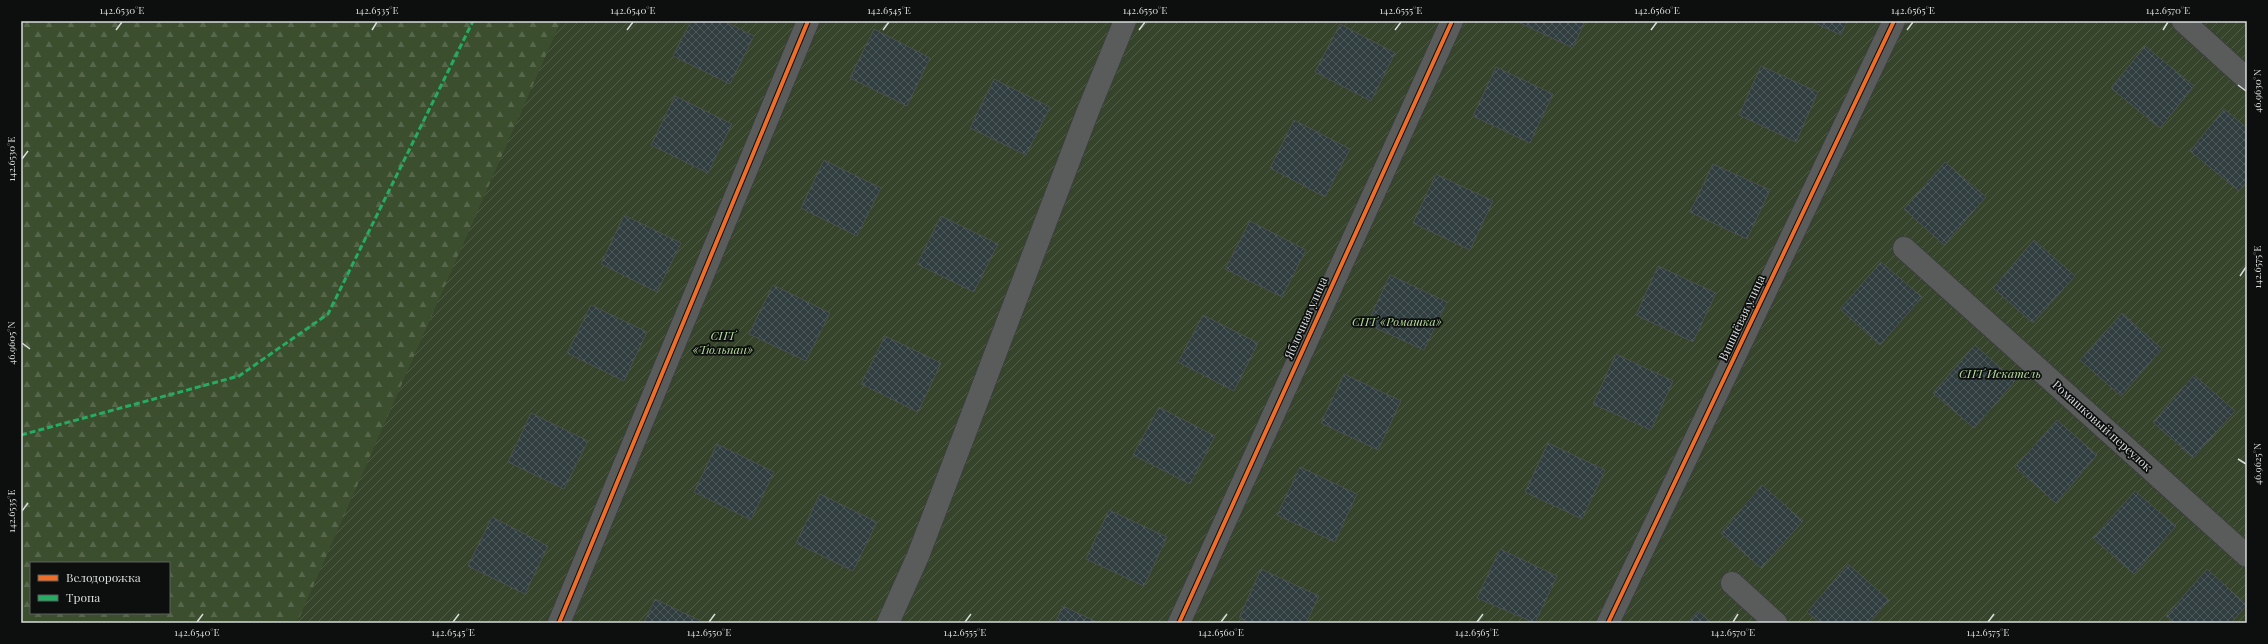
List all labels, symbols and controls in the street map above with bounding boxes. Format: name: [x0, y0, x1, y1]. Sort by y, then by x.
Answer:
text: 142.6530°E: [100, 3, 144, 17]
text: 142.6535°E: [355, 3, 399, 17]
text: 142.6540°E: [610, 3, 656, 17]
text: 142.6545°E: [867, 3, 911, 17]
text: 142.6550°E: [1123, 3, 1167, 17]
text: 142.6555°E: [1380, 3, 1422, 17]
text: 142.6560°E: [1634, 3, 1680, 17]
text: 142.6565°E: [1891, 3, 1935, 17]
text: 142.6570°E: [2146, 3, 2190, 17]
text: 46.9630°N: [2250, 69, 2264, 113]
text: 142.6530°E: [4, 137, 18, 181]
text: 142.6575°E: [2250, 246, 2264, 288]
street label: Вишнёвая улица: [1714, 272, 1768, 363]
street label: Яблочная улица: [1279, 274, 1330, 362]
park label: СНТ «Ромашка»: [1352, 313, 1442, 329]
text: 46.9605°N: [4, 321, 18, 365]
park label: СНТ «Тюльпан»: [693, 327, 753, 357]
park label: СНТ Искатель: [1959, 365, 2041, 381]
street label: Ромашковый переулок: [2049, 376, 2156, 474]
text: 46.9625°N: [2250, 443, 2264, 485]
text: 142.6535°E: [4, 489, 18, 533]
legend: [30, 562, 170, 614]
text: Велодорожка: [66, 569, 141, 585]
text: Тропа: [66, 589, 100, 605]
text: 142.6540°E: [174, 625, 220, 639]
text: 142.6545°E: [431, 625, 475, 639]
text: 142.6550°E: [687, 625, 731, 639]
text: 142.6555°E: [944, 625, 986, 639]
text: 142.6560°E: [1198, 625, 1244, 639]
text: 142.6565°E: [1455, 625, 1499, 639]
text: 142.6570°E: [1711, 625, 1755, 639]
text: 142.6575°E: [1967, 625, 2009, 639]

